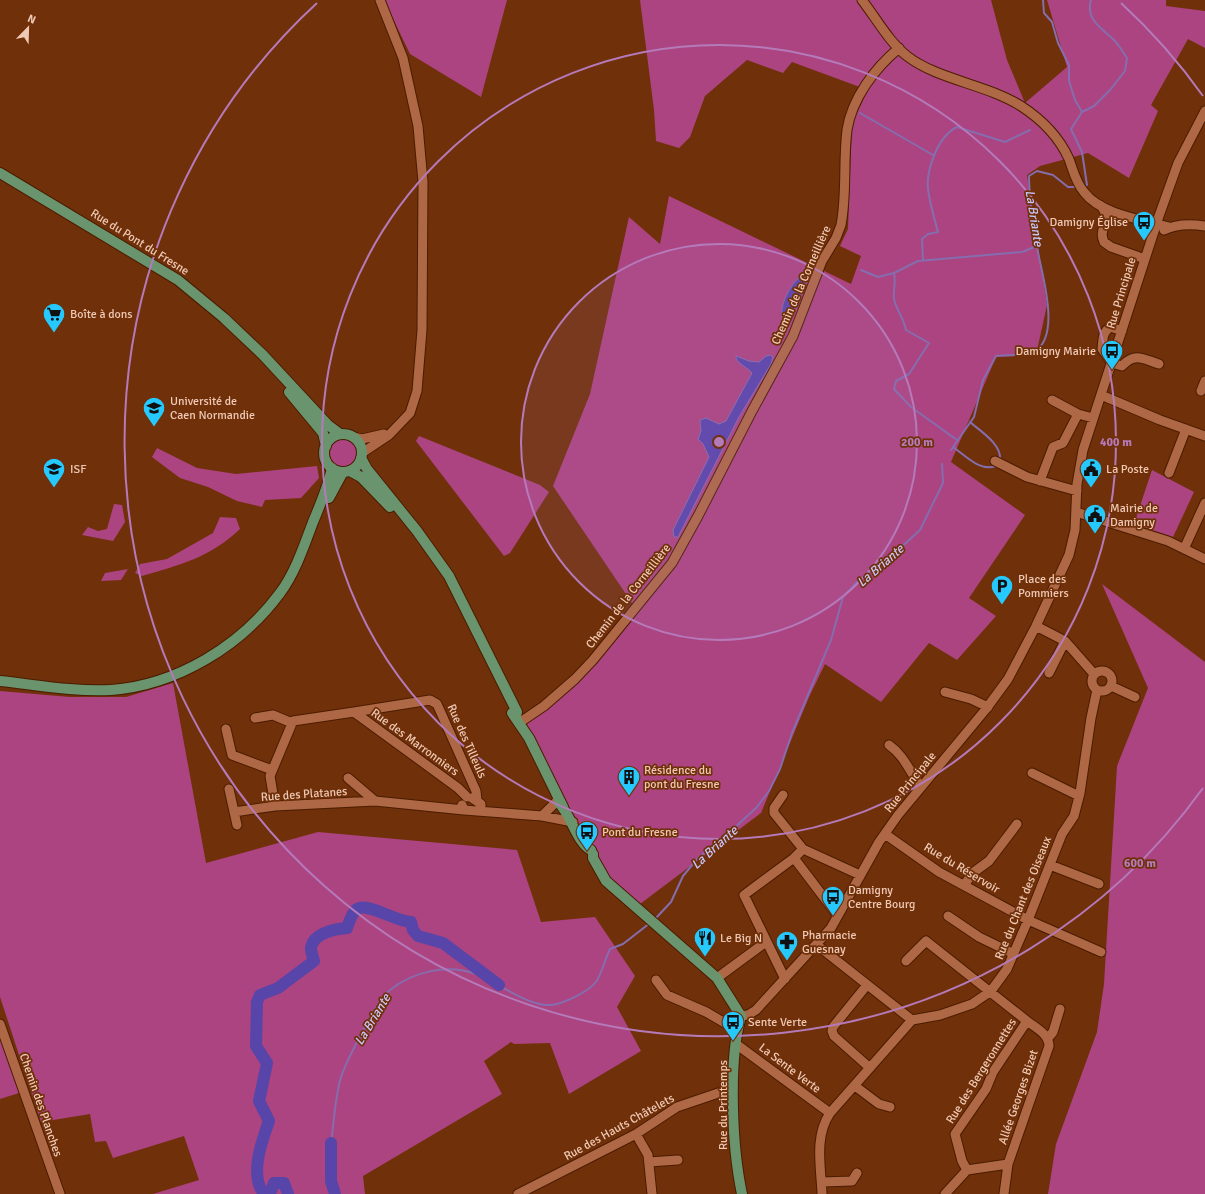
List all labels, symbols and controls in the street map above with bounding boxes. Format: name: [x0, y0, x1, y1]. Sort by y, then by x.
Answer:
north arrow: [8, 8, 48, 48]
text: N: [26, 12, 38, 27]
water label: La Briante: [1022, 189, 1047, 249]
street label: Rue du Pont du Fresne: [88, 206, 192, 279]
bus stop icon: Damigny Église: [1131, 209, 1157, 242]
place label: Damigny Église: [1050, 215, 1128, 230]
street label: Chemin de la Corneillière: [768, 223, 835, 347]
street label: Rue Principale: [1103, 256, 1139, 331]
supermarket icon: Boîte à dons: [41, 301, 67, 334]
place label: Boîte à dons: [70, 307, 133, 322]
bus stop icon: Damigny Mairie: [1099, 338, 1125, 371]
place label: Damigny Mairie: [1016, 344, 1096, 359]
place label: Université de Caen Normandie: [170, 394, 255, 423]
school or university icon: Université de Caen Normandie: [141, 395, 167, 428]
centre of rings: [712, 435, 726, 449]
text: 200 m: [901, 435, 933, 450]
text: 400 m: [1100, 435, 1132, 450]
school or university icon: ISF: [41, 456, 67, 489]
public building icon: La Poste: [1078, 456, 1104, 489]
place label: ISF: [70, 462, 86, 477]
place label: La Poste: [1106, 462, 1149, 477]
place label: Mairie de Damigny: [1110, 501, 1158, 530]
public building icon: Mairie de Damigny: [1082, 502, 1108, 535]
water label: La Briante: [854, 540, 909, 590]
street label: Chemin de la Corneillière: [583, 541, 674, 652]
place label: Place des Pommiers: [1018, 572, 1069, 601]
parking icon: Place des Pommiers: [989, 573, 1015, 606]
street label: Rue des Tilleuls: [443, 702, 490, 781]
street label: Rue des Marronniers: [368, 705, 462, 779]
street label: Rue Principale: [881, 749, 940, 816]
place label: Résidence du pont du Fresne: [644, 763, 720, 792]
building icon: Résidence du pont du Fresne: [616, 764, 642, 797]
street label: Rue des Platanes: [260, 784, 348, 805]
bus stop icon: Pont du Fresne: [574, 819, 600, 852]
water label: La Briante: [688, 822, 742, 873]
place label: Pont du Fresne: [602, 825, 678, 840]
street label: Rue du Chant des Oiseaux: [992, 834, 1055, 962]
street label: Rue du Réservoir: [921, 840, 1003, 897]
text: 600 m: [1124, 856, 1156, 871]
place label: Damigny Centre Bourg: [848, 883, 915, 912]
bus stop icon: Damigny Centre Bourg: [820, 884, 846, 917]
restaurant icon: Le Big N: [692, 925, 718, 958]
place label: Pharmacie Guesnay: [802, 928, 856, 957]
pharmacy icon: Pharmacie Guesnay: [774, 929, 800, 962]
place label: Le Big N: [720, 931, 762, 946]
water label: La Briante: [351, 990, 395, 1048]
bus stop icon: Sente Verte: [720, 1009, 746, 1042]
place label: Sente Verte: [748, 1015, 807, 1030]
street label: Rue des Bergeronnettes: [943, 1016, 1020, 1127]
street label: La Sente Verte: [756, 1040, 824, 1097]
street label: Allée Georges Bizet: [995, 1048, 1042, 1146]
street label: Chemin des Planches: [16, 1051, 65, 1159]
street label: Rue du Printemps: [716, 1060, 731, 1150]
street label: Rue des Hauts Châtelets: [561, 1091, 677, 1164]

